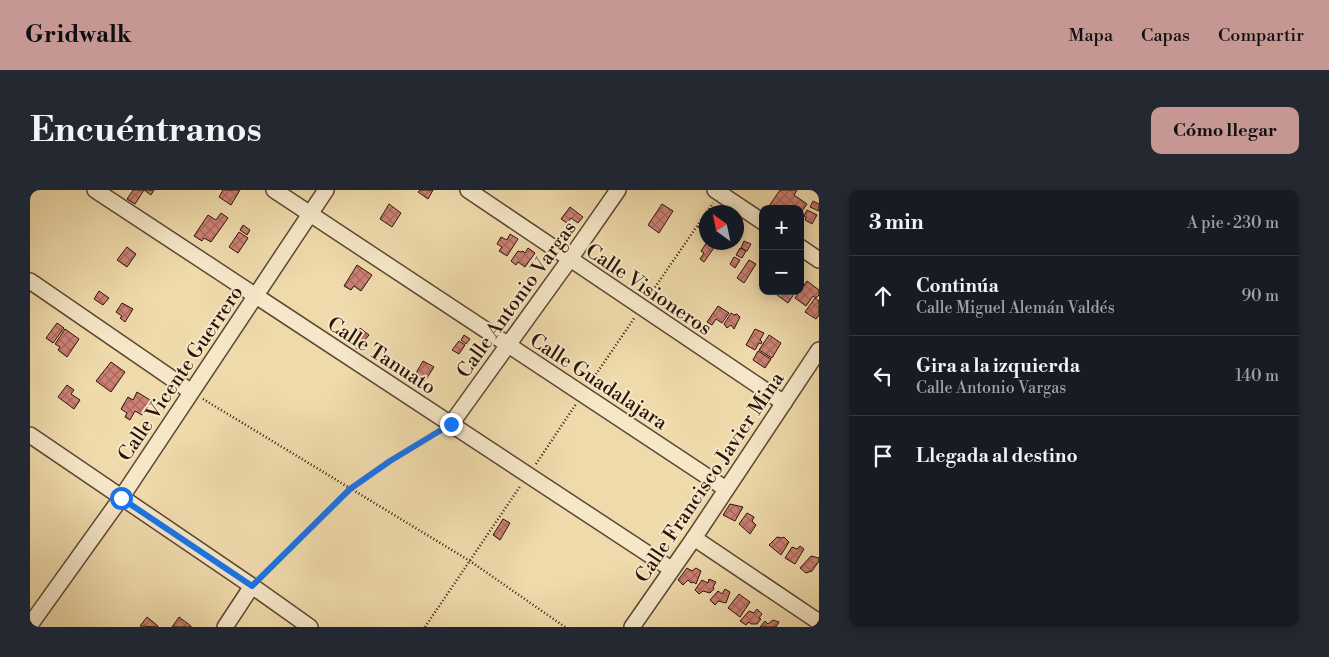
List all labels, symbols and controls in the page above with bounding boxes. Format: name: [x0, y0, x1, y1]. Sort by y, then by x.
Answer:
text: Gridwalk: [25, 20, 132, 50]
text: Mapa: [1069, 24, 1113, 47]
text: Capas: [1141, 24, 1190, 47]
text: Compartir: [1218, 24, 1304, 47]
button: Cómo llegar: [1151, 107, 1299, 154]
text: Encuéntranos: [30, 109, 262, 152]
north arrow: [699, 205, 744, 250]
map controls: [759, 205, 804, 295]
button: +: [759, 205, 804, 250]
text: 3 min: [869, 210, 924, 236]
text: A pie · 230 m: [1187, 213, 1279, 233]
street label: Calle Antonio Vargas: [452, 216, 583, 383]
street label: Calle Visioneros: [580, 239, 716, 342]
button: −: [759, 250, 804, 295]
text: Continúa: [916, 274, 999, 298]
street label: Calle Vicente Guerrero: [113, 281, 249, 466]
icon: ahead: [869, 282, 897, 310]
text: 90 m: [1241, 286, 1279, 306]
text: Calle Miguel Alemán Valdés: [916, 298, 1115, 318]
street label: Calle Tanuato: [322, 312, 440, 401]
street label: Calle Guadalajara: [525, 328, 672, 436]
text: Gira a la izquierda: [916, 354, 1080, 378]
icon: left: [869, 362, 897, 390]
text: 140 m: [1235, 366, 1279, 386]
street label: Calle Francisco Javier Mina: [630, 367, 791, 588]
text: Calle Antonio Vargas: [916, 378, 1066, 398]
route end: [440, 413, 463, 436]
icon: arrive: [869, 442, 897, 470]
text: Llegada al destino: [916, 444, 1078, 468]
route start: [110, 487, 133, 510]

